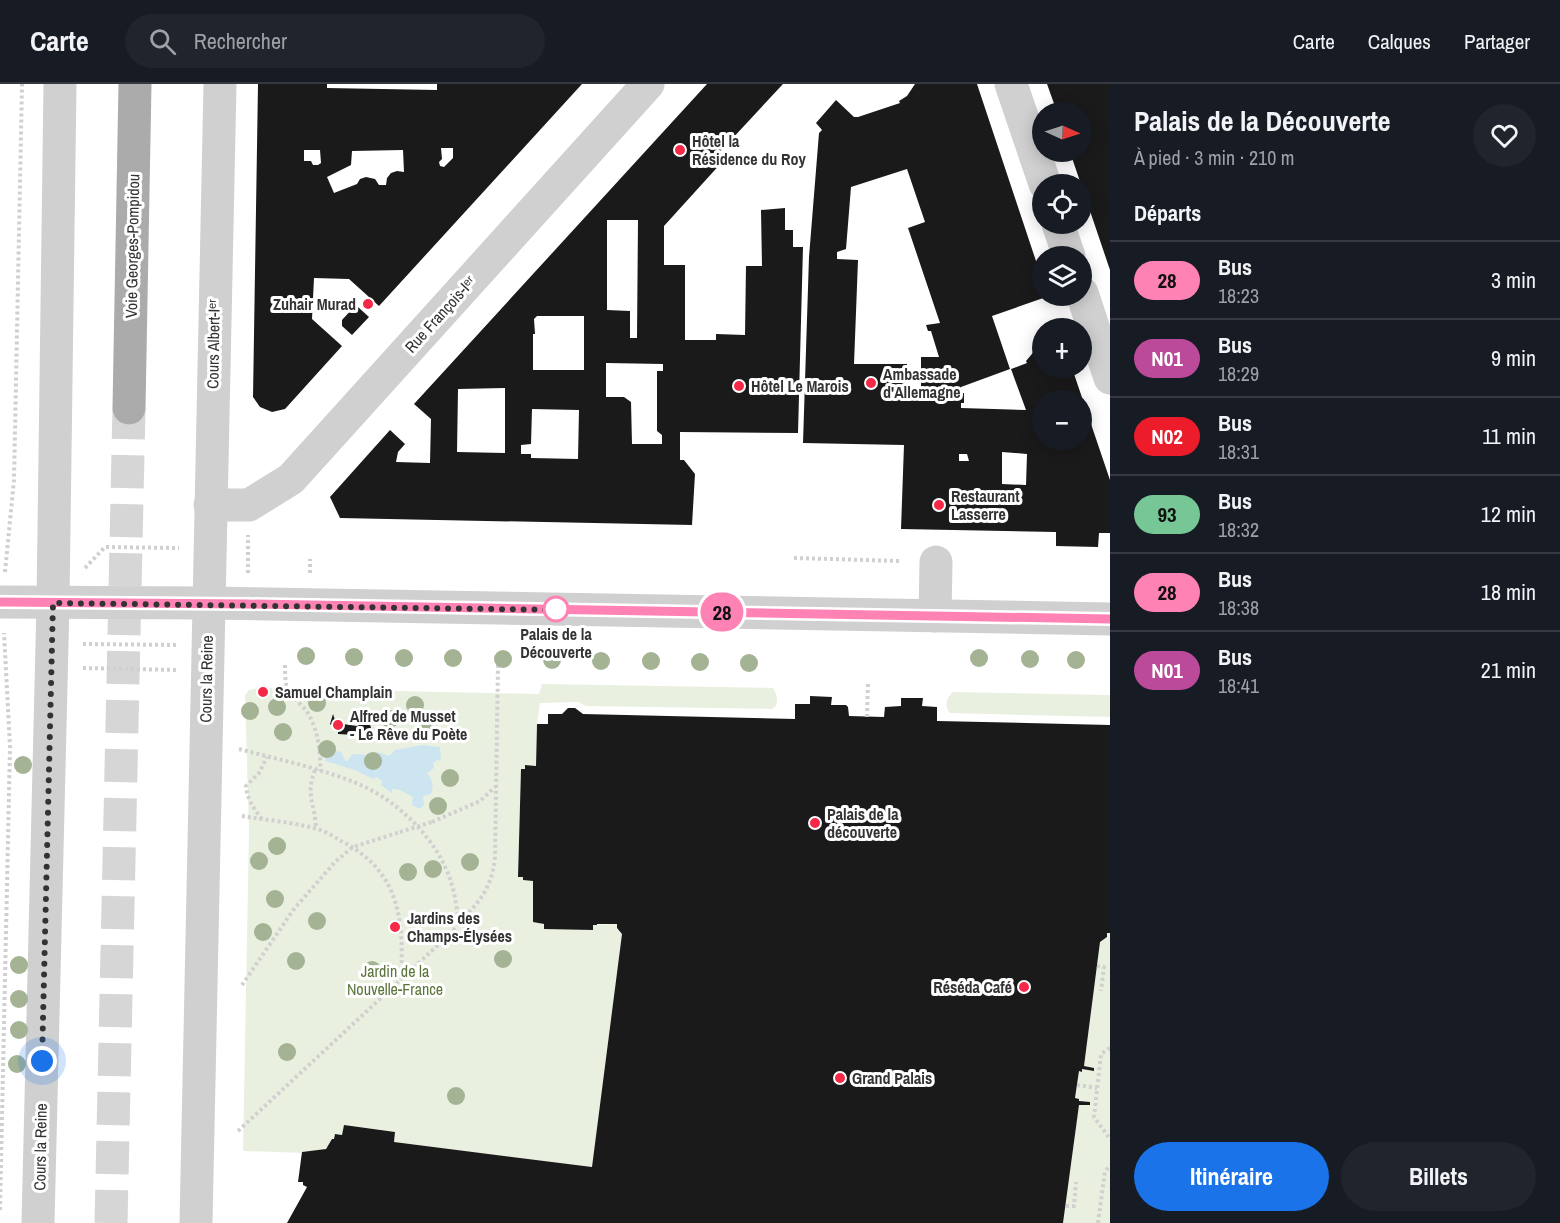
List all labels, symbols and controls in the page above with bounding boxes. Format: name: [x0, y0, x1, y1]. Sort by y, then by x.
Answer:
search box: [125, 14, 545, 68]
text: Carte: [30, 22, 89, 60]
icon: search: [146, 25, 179, 58]
text: Rechercher: [194, 26, 287, 56]
text: Carte: [1293, 27, 1335, 56]
text: Calques: [1368, 27, 1431, 56]
text: Partager: [1464, 27, 1530, 56]
north arrow: [1032, 102, 1092, 162]
map controls: [1032, 102, 1092, 450]
text: Palais de la Découverte: [1134, 102, 1391, 140]
button: heart: [1473, 104, 1536, 167]
place label: Hôtel la Résidence du Roy: [692, 130, 806, 170]
marker: Hôtel la Résidence du Roy: [673, 143, 687, 157]
text: À pied · 3 min · 210 m: [1134, 144, 1294, 171]
street label: Voie Georges-Pompidou: [120, 174, 144, 318]
button: locate: [1032, 174, 1092, 234]
text: Départs: [1134, 198, 1201, 228]
button: layers: [1032, 246, 1092, 306]
text: Bus: [1218, 252, 1252, 282]
text: 3 min: [1491, 265, 1536, 295]
text: 28: [1157, 266, 1177, 295]
street label: Rue François-Iᵉʳ: [400, 271, 481, 357]
text: 18:23: [1218, 282, 1259, 309]
place label: Zuhair Murad: [273, 293, 356, 315]
marker: Zuhair Murad: [361, 297, 375, 311]
street label: Cours Albert-Iᵉʳ: [201, 299, 225, 389]
button: +: [1032, 318, 1092, 378]
text: Bus: [1218, 330, 1252, 360]
text: 9 min: [1491, 343, 1536, 373]
text: N01: [1151, 344, 1183, 373]
text: 18:29: [1218, 360, 1259, 387]
place label: Ambassade d'Allemagne: [883, 363, 961, 403]
place label: Hôtel Le Marois: [751, 375, 849, 397]
marker: Ambassade d'Allemagne: [864, 376, 878, 390]
marker: Hôtel Le Marois: [732, 379, 746, 393]
button: −: [1032, 390, 1092, 450]
text: Bus: [1218, 408, 1252, 438]
text: 11 min: [1482, 421, 1536, 451]
text: N02: [1151, 422, 1183, 451]
text: 18:31: [1218, 438, 1259, 465]
place label: Restaurant Lasserre: [951, 485, 1020, 525]
text: Bus: [1218, 486, 1252, 516]
marker: Restaurant Lasserre: [932, 498, 946, 512]
text: 12 min: [1481, 499, 1536, 529]
text: 93: [1157, 500, 1177, 529]
text: 18:32: [1218, 516, 1259, 543]
text: Bus: [1218, 564, 1252, 594]
text: 18 min: [1481, 577, 1536, 607]
text: 28: [1157, 578, 1177, 607]
line badge: 28: [695, 592, 749, 632]
text: 18:38: [1218, 594, 1259, 621]
marker: Palais de la Découverte: [543, 596, 569, 622]
text: 28: [712, 598, 732, 627]
place label: Palais de la Découverte: [520, 623, 592, 663]
street label: Cours la Reine: [194, 635, 218, 723]
text: Bus: [1218, 642, 1252, 672]
text: 21 min: [1481, 655, 1536, 685]
text: N01: [1151, 656, 1183, 685]
text: 18:41: [1218, 672, 1259, 699]
place label: Samuel Champlain: [275, 681, 392, 703]
marker: Samuel Champlain: [256, 685, 270, 699]
place label: Alfred de Musset - Le Rêve du Poète: [350, 705, 467, 745]
marker: Alfred de Musset - Le Rêve du Poète: [331, 718, 345, 732]
place label: Palais de la découverte: [827, 803, 899, 843]
marker: Palais de la découverte: [808, 816, 822, 830]
place label: Jardins des Champs-Élysées: [407, 907, 512, 947]
marker: Jardins des Champs-Élysées: [388, 920, 402, 934]
park label: Jardin de la Nouvelle-France: [347, 960, 443, 1000]
place label: Réséda Café: [933, 976, 1012, 998]
marker: Réséda Café: [1017, 980, 1031, 994]
your location: [27, 1046, 57, 1076]
place label: Grand Palais: [852, 1067, 932, 1089]
marker: Grand Palais: [833, 1071, 847, 1085]
street label: Cours la Reine: [28, 1103, 52, 1191]
button: Itinéraire: [1134, 1142, 1329, 1211]
button: Billets: [1341, 1142, 1536, 1211]

